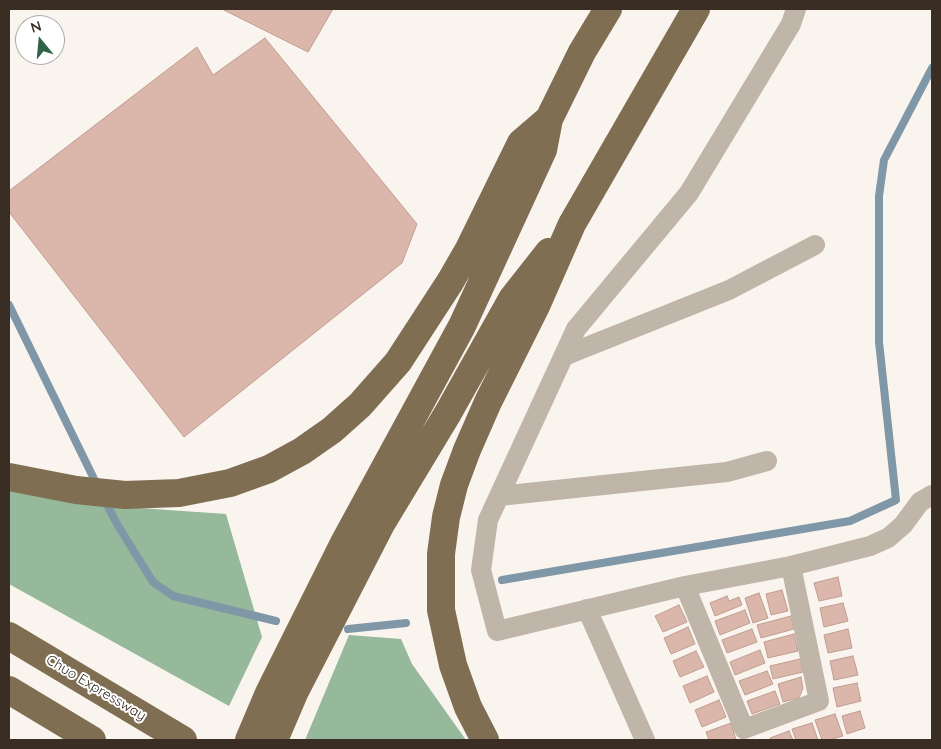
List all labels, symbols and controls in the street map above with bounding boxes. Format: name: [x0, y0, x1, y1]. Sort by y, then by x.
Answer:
north arrow: [15, 15, 65, 65]
text: N: [28, 17, 43, 37]
street label: Chuo Expressway: [43, 652, 149, 724]

